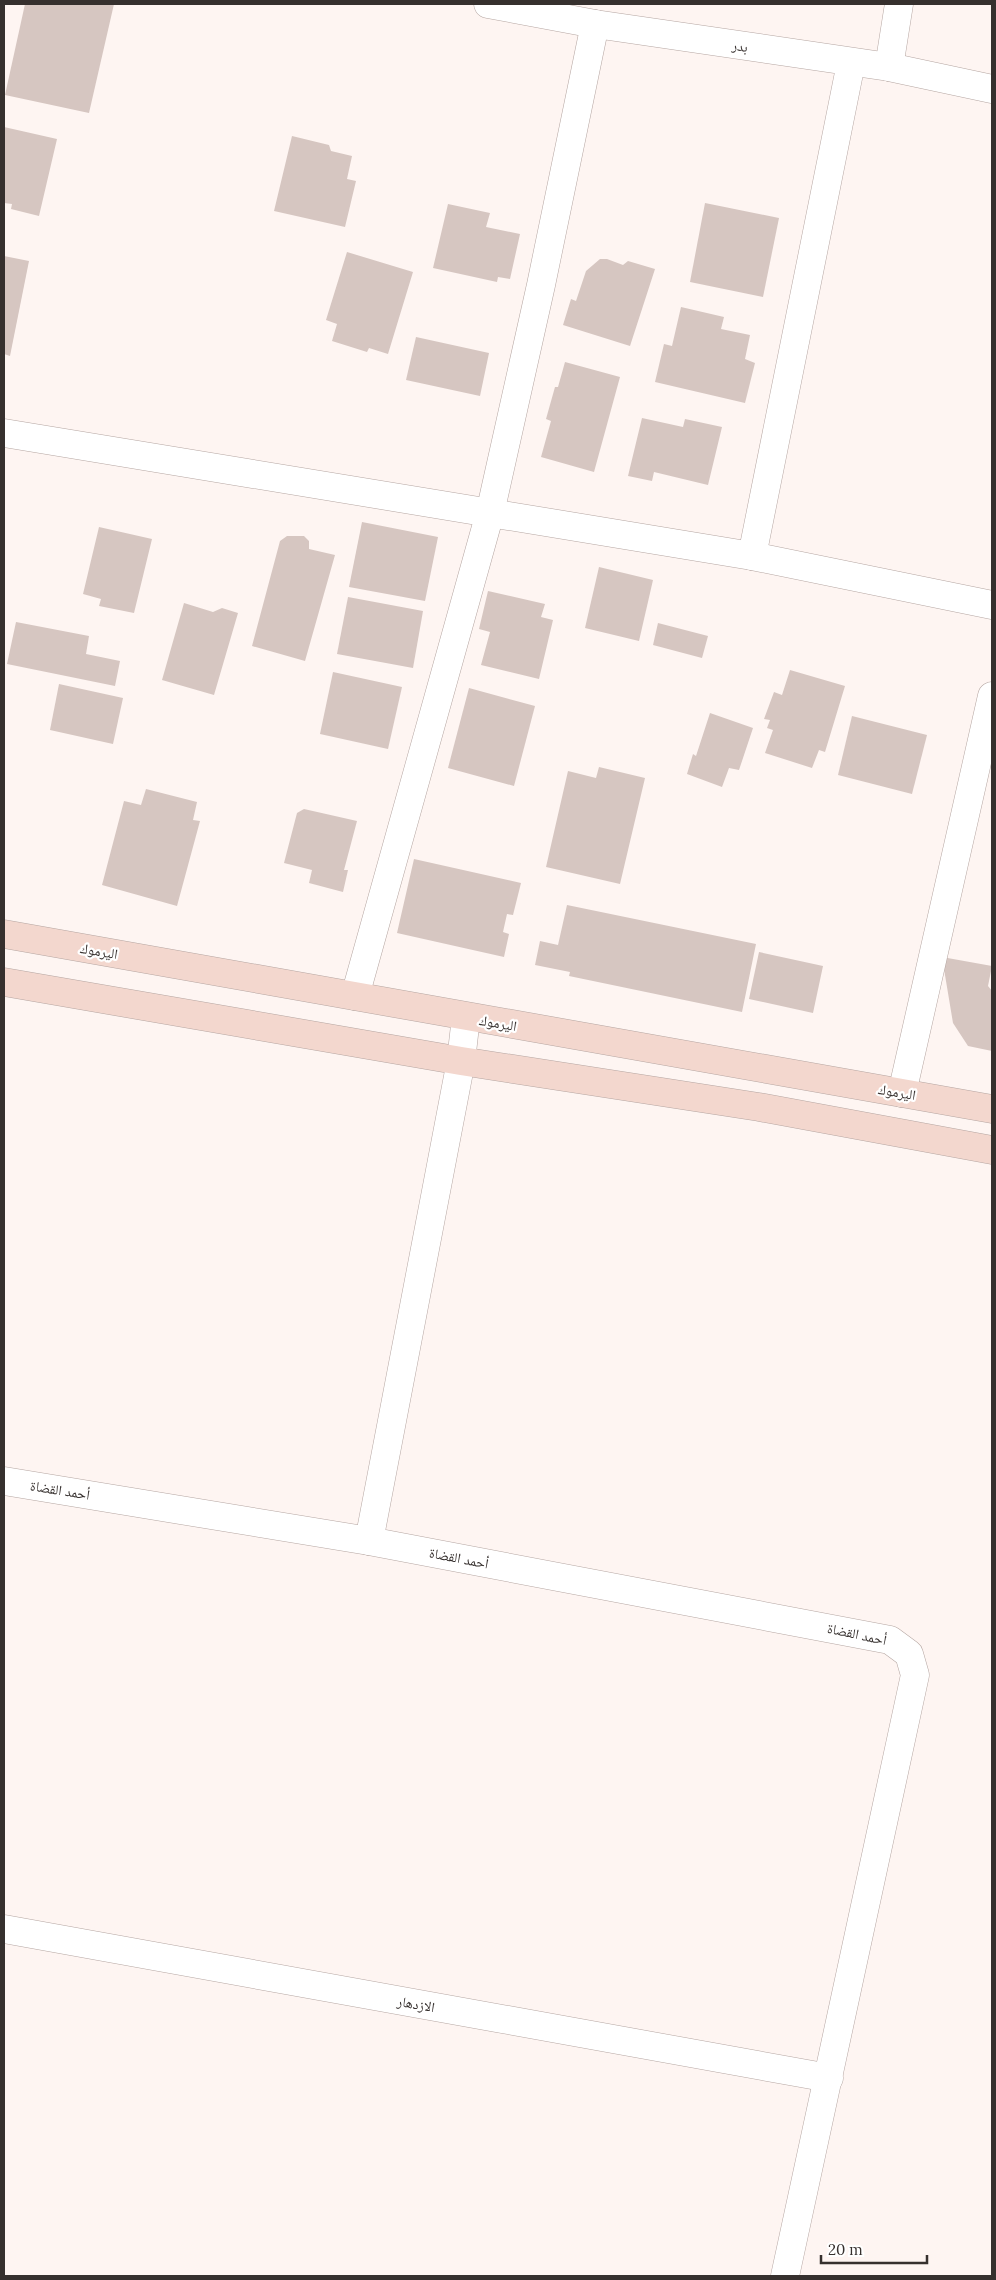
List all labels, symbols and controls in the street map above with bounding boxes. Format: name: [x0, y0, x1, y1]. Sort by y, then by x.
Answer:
street label: بدر: [730, 36, 749, 56]
street label: اليرموك: [79, 939, 119, 963]
street label: اليرموك: [478, 1011, 518, 1035]
street label: اليرموك: [877, 1080, 917, 1104]
street label: أحمد القضاة: [29, 1476, 91, 1504]
street label: أحمد القضاة: [428, 1543, 490, 1573]
street label: أحمد القضاة: [826, 1619, 888, 1649]
street label: الازدهار: [395, 1992, 436, 2016]
scale bar: [821, 2232, 927, 2264]
text: 20 m: [828, 2240, 863, 2259]

